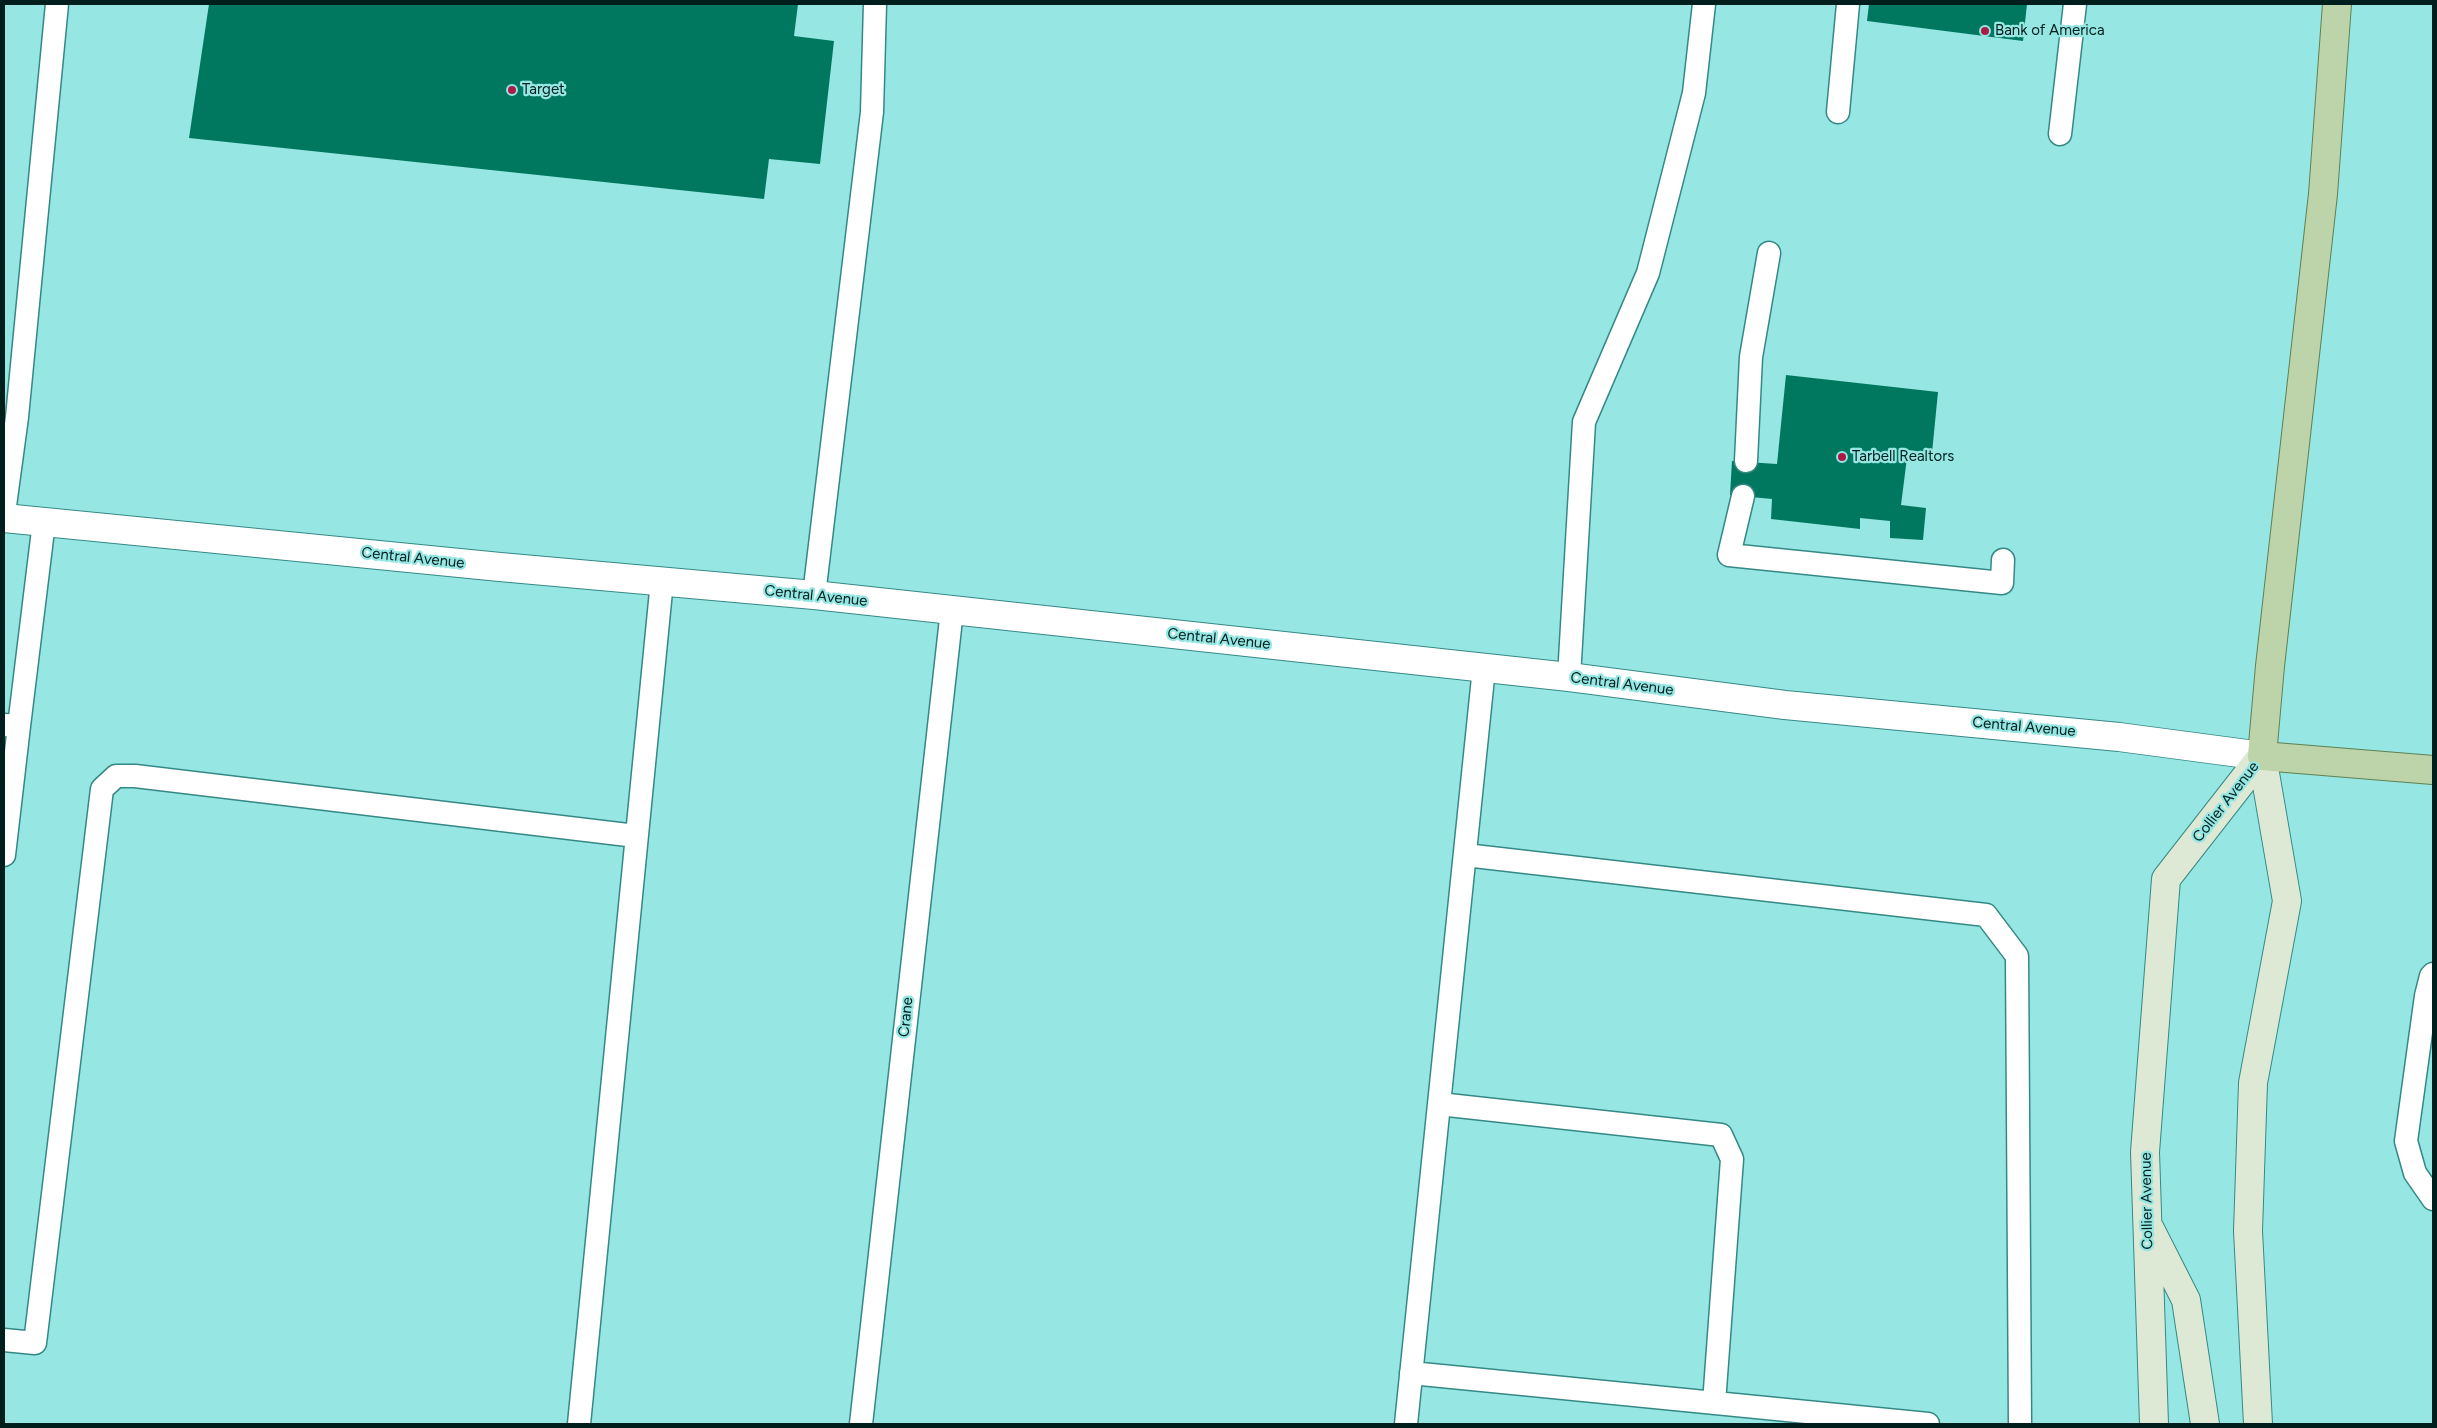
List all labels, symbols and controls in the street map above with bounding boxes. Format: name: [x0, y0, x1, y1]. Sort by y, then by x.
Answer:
place label: Bank of America: [1995, 22, 2105, 40]
marker: Bank of America: [1979, 25, 1991, 37]
place label: Target: [522, 81, 565, 99]
marker: Target: [506, 84, 518, 96]
place label: Tarbell Realtors: [1852, 448, 1954, 466]
marker: Tarbell Realtors: [1836, 451, 1848, 463]
street label: Central Avenue: [361, 544, 465, 572]
street label: Central Avenue: [764, 582, 868, 610]
street label: Central Avenue: [1167, 625, 1271, 653]
street label: Central Avenue: [1570, 669, 1674, 699]
street label: Central Avenue: [1972, 714, 2076, 740]
street label: Collier Avenue: [2189, 758, 2263, 846]
street label: Crane: [895, 996, 917, 1038]
street label: Collier Avenue: [2137, 1152, 2157, 1250]

